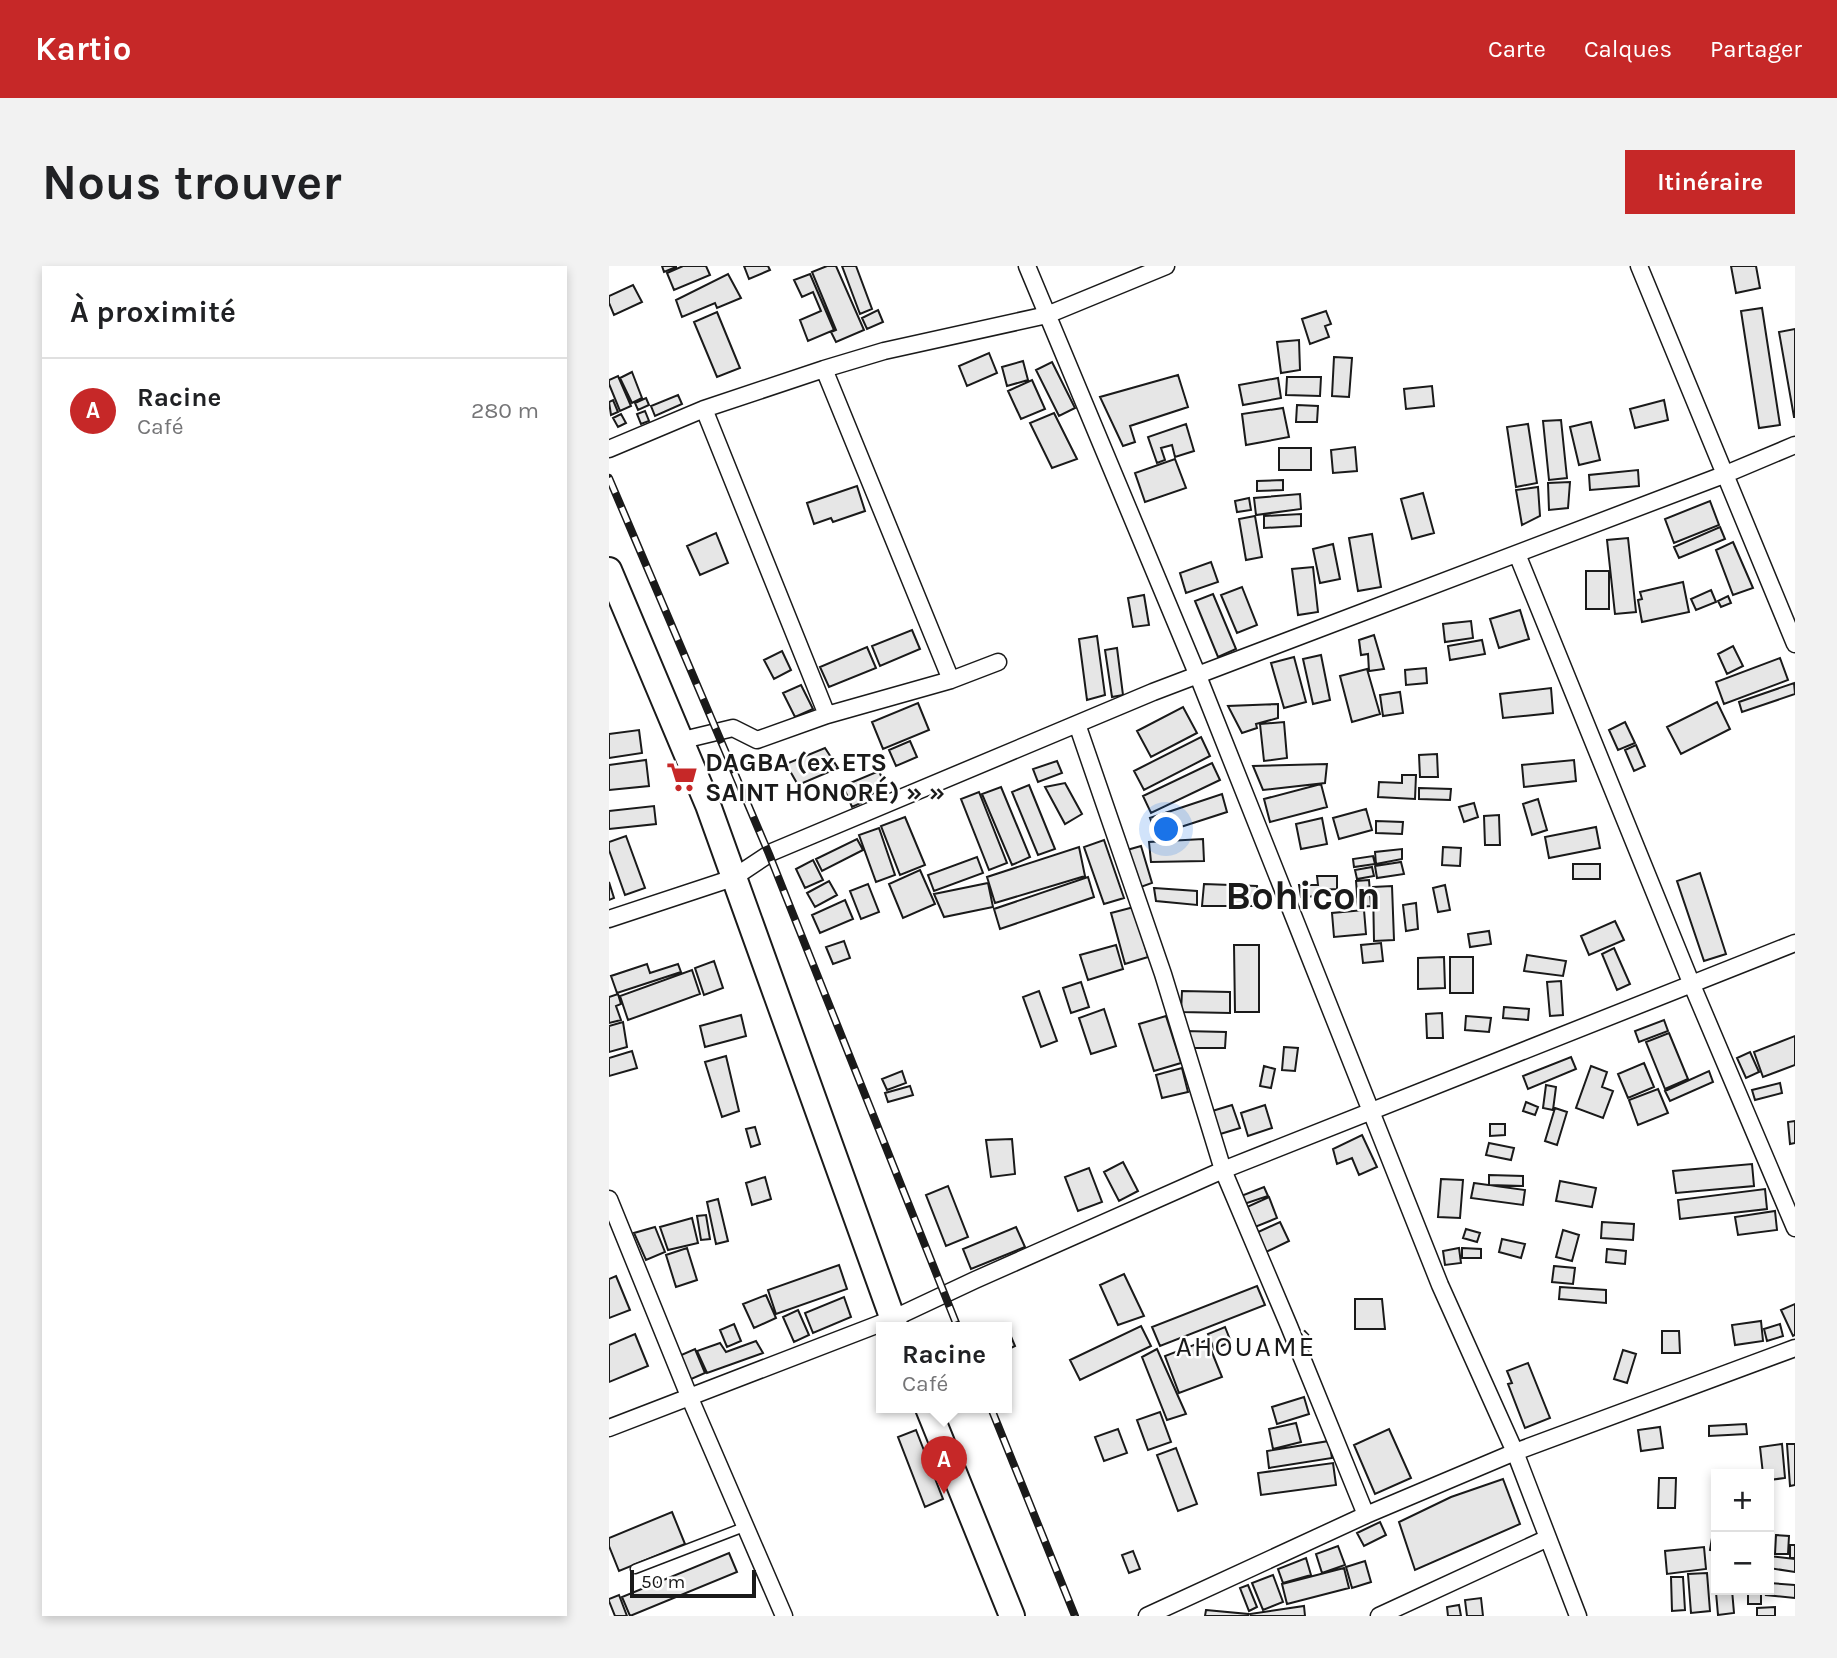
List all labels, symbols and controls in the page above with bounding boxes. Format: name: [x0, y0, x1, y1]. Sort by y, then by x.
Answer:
text: Kartio: [35, 30, 131, 68]
text: Carte: [1488, 35, 1546, 63]
text: Calques: [1584, 35, 1672, 63]
text: Partager: [1710, 35, 1802, 63]
button: Itinéraire: [1625, 150, 1795, 214]
text: Nous trouver: [42, 154, 342, 211]
text: À proximité: [70, 294, 236, 330]
text: Racine: [137, 382, 221, 413]
text: A: [86, 397, 100, 424]
text: 280 m: [471, 397, 539, 424]
text: Café: [137, 413, 183, 440]
place label: DAGBA (ex ETS SAINT HONORÉ) » »: [705, 747, 945, 808]
supermarket icon: DAGBA (ex ETS SAINT HONORÉ) » »: [665, 760, 699, 794]
your location: [1149, 812, 1183, 846]
district label: Bohicon: [1225, 872, 1381, 919]
popup: [876, 1322, 1012, 1413]
district label: AHOUAMÈ: [1176, 1329, 1316, 1363]
text: Racine: [902, 1339, 986, 1370]
text: Café: [902, 1370, 948, 1397]
pin: A: [921, 1436, 967, 1494]
map controls: [1711, 1469, 1774, 1595]
button: +: [1711, 1469, 1774, 1532]
button: −: [1711, 1532, 1774, 1595]
scale bar: [630, 1567, 756, 1599]
text: 50 m: [641, 1571, 685, 1593]

